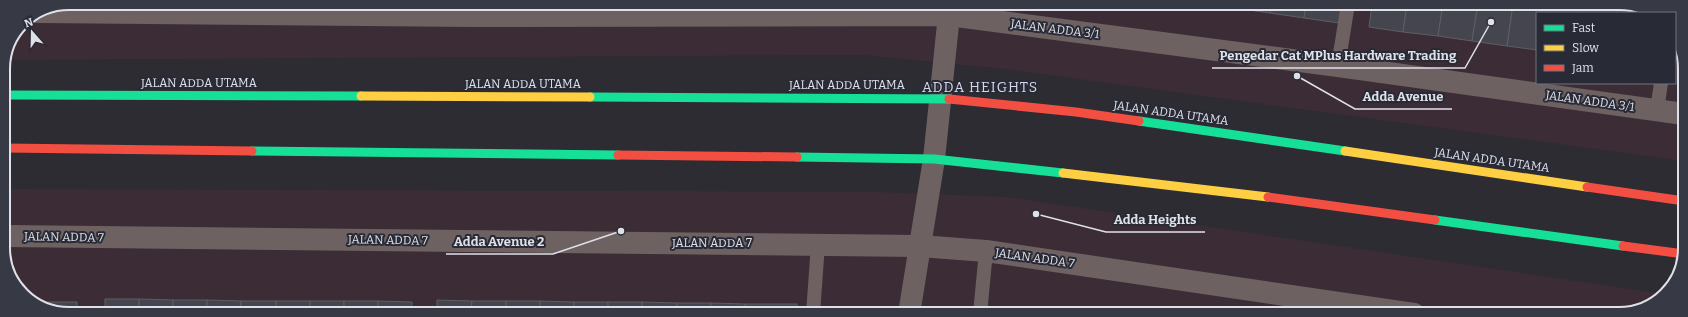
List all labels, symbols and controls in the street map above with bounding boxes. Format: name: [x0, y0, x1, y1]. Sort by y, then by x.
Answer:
north arrow: [12, 12, 52, 52]
legend: [1536, 12, 1676, 84]
text: N: [23, 15, 35, 31]
street label: JALAN ADDA 3/1: [1009, 16, 1100, 41]
text: Fast: [1572, 21, 1596, 35]
text: Slow: [1572, 41, 1599, 55]
callout: Pengedar Cat MPlus Hardware Trading: [1212, 43, 1465, 68]
text: Pengedar Cat MPlus Hardware Trading: [1220, 48, 1457, 63]
text: Jam: [1571, 61, 1594, 75]
street label: JALAN ADDA UTAMA: [140, 76, 257, 90]
street label: JALAN ADDA UTAMA: [464, 77, 581, 91]
street label: JALAN ADDA UTAMA: [788, 78, 905, 92]
district label: ADDA HEIGHTS: [922, 79, 1038, 96]
callout: Adda Avenue: [1355, 84, 1452, 109]
street label: JALAN ADDA 3/1: [1544, 88, 1635, 114]
text: Adda Avenue: [1363, 89, 1443, 104]
street label: JALAN ADDA UTAMA: [1112, 98, 1230, 128]
street label: JALAN ADDA UTAMA: [1433, 145, 1551, 175]
callout: Adda Heights: [1106, 207, 1205, 232]
text: Adda Heights: [1114, 212, 1196, 227]
street label: JALAN ADDA 7: [23, 229, 104, 245]
callout: Adda Avenue 2: [446, 229, 553, 254]
street label: JALAN ADDA 7: [347, 232, 428, 248]
text: Adda Avenue 2: [454, 234, 544, 249]
street label: JALAN ADDA 7: [671, 236, 752, 250]
street label: JALAN ADDA 7: [993, 245, 1076, 270]

